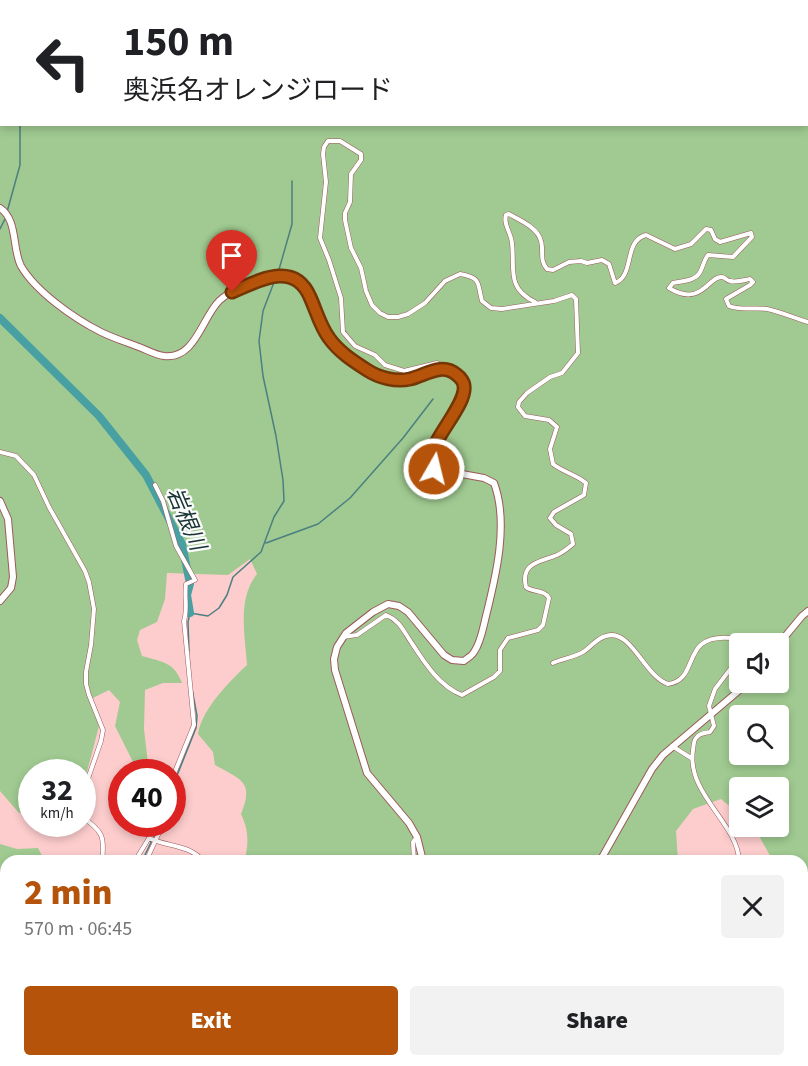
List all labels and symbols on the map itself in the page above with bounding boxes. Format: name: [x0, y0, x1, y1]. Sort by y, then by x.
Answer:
pin: [206, 230, 257, 292]
position arrow: [402, 437, 466, 501]
water label: 岩根川: [158, 482, 214, 557]
speed limit sign: 40: [108, 759, 186, 837]

